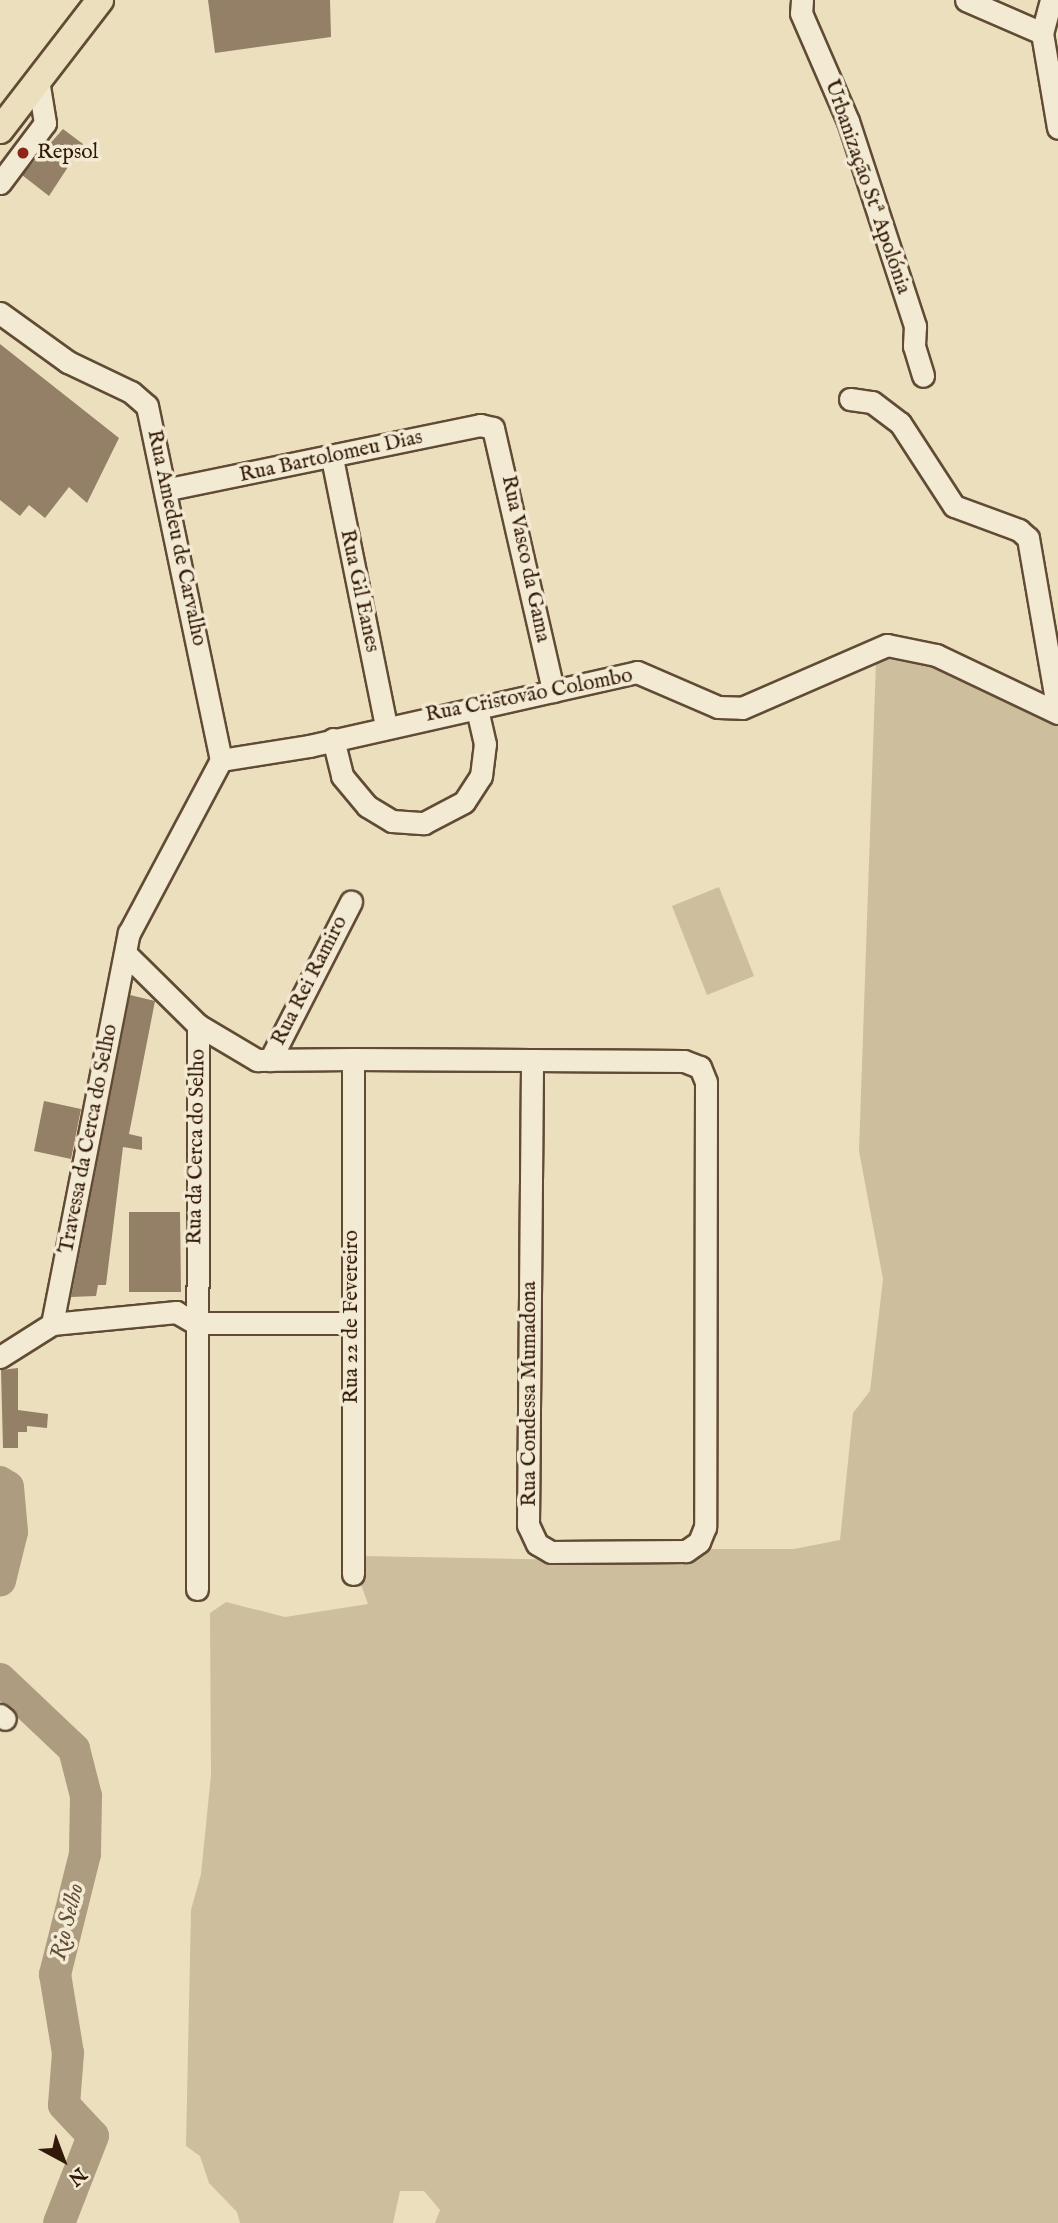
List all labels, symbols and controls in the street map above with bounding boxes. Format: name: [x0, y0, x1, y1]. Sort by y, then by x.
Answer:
street label: Urbanização Stª Apolónia: [818, 77, 916, 297]
place label: Repsol: [37, 140, 98, 166]
marker: Repsol: [15, 145, 31, 161]
street label: Rua Bartolomeu Dias: [237, 425, 425, 489]
street label: Rua Amedeu de Carvalho: [141, 428, 211, 648]
street label: Rua Vasco da Gama: [495, 473, 555, 645]
street label: Rua Gil Eanes: [334, 527, 384, 655]
street label: Rua Cristovão Colombo: [423, 664, 635, 728]
street label: Rua Rei Ramiro: [267, 912, 353, 1050]
street label: Travessa da Cerca do Selho: [54, 1022, 124, 1256]
street label: Rua da Cerca do Selho: [183, 1049, 211, 1245]
street label: Rua 22 de Fevereiro: [339, 1230, 365, 1404]
street label: Rua Condessa Mumadona: [517, 1281, 543, 1507]
water label: Rio Selho: [45, 1881, 91, 1963]
north arrow: [28, 2125, 98, 2195]
text: N: [63, 2161, 91, 2190]

